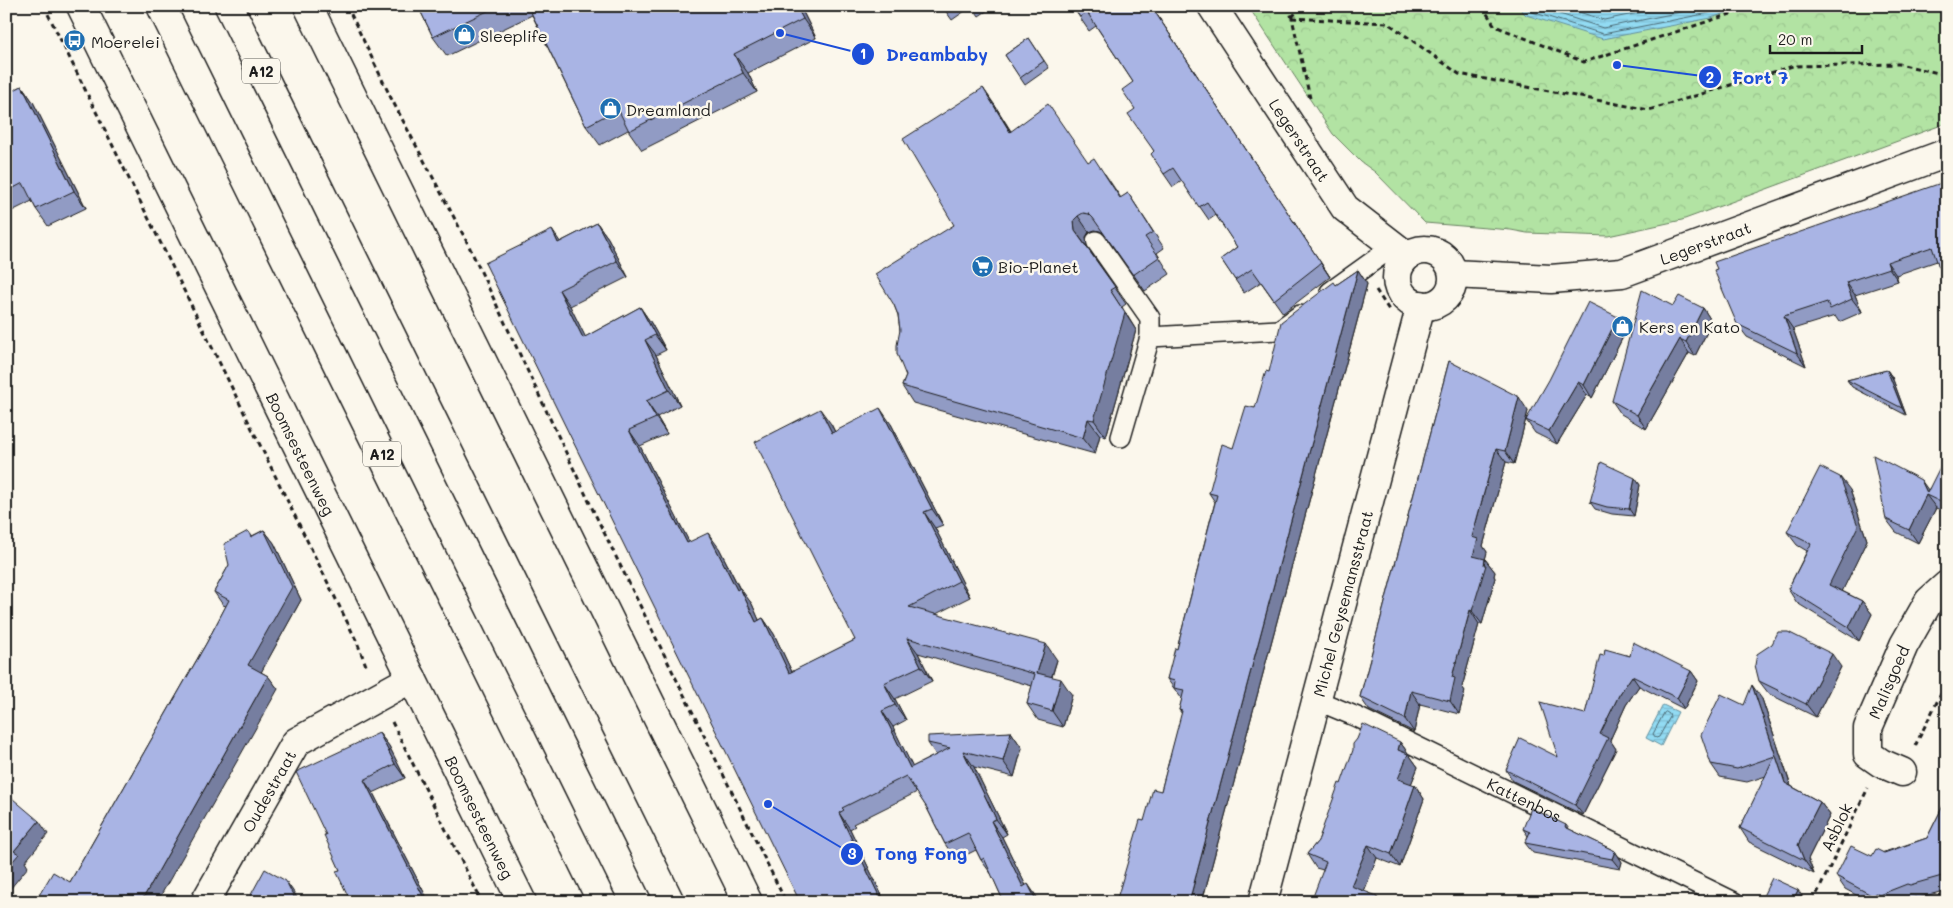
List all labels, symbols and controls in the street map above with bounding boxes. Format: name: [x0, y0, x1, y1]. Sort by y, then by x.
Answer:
scale bar: [1770, 22, 1863, 54]
shop icon: Sleeplife: [452, 23, 476, 47]
place label: Sleeplife: [480, 25, 548, 46]
bus stop icon: Moerelei: [63, 29, 87, 53]
text: 20 m: [1778, 29, 1812, 49]
place label: Moerelei: [91, 31, 160, 52]
callout: Dreambaby: [850, 38, 998, 71]
text: Dreambaby: [886, 42, 988, 66]
text: 1: [860, 43, 866, 63]
road number: A12: [242, 58, 280, 84]
callout: Fort 7: [1697, 61, 1798, 94]
text: Fort 7: [1732, 65, 1788, 89]
text: 2: [1706, 67, 1714, 87]
street label: Legerstraat: [1265, 94, 1335, 185]
shop icon: Dreamland: [598, 97, 622, 121]
place label: Dreamland: [626, 99, 711, 120]
street label: Legerstraat: [1657, 216, 1754, 269]
supermarket icon: Bio-Planet: [970, 254, 994, 278]
place label: Bio-Planet: [998, 256, 1079, 277]
shop icon: Kers en Kato: [1611, 314, 1635, 338]
place label: Kers en Kato: [1639, 316, 1740, 337]
street label: Boomsesteenweg: [262, 389, 340, 519]
road number: A12: [363, 442, 401, 466]
street label: Michel Geysemansstraat: [1307, 508, 1377, 699]
street label: Malisgoed: [1863, 642, 1913, 722]
street label: Oudestraat: [237, 746, 300, 836]
street label: Boomsesteenweg: [441, 752, 519, 882]
street label: Kattenbos: [1484, 772, 1565, 826]
street label: Asblok: [1815, 799, 1857, 855]
callout: Tong Fong: [840, 837, 977, 870]
text: Tong Fong: [875, 841, 968, 865]
text: 3: [847, 843, 857, 863]

